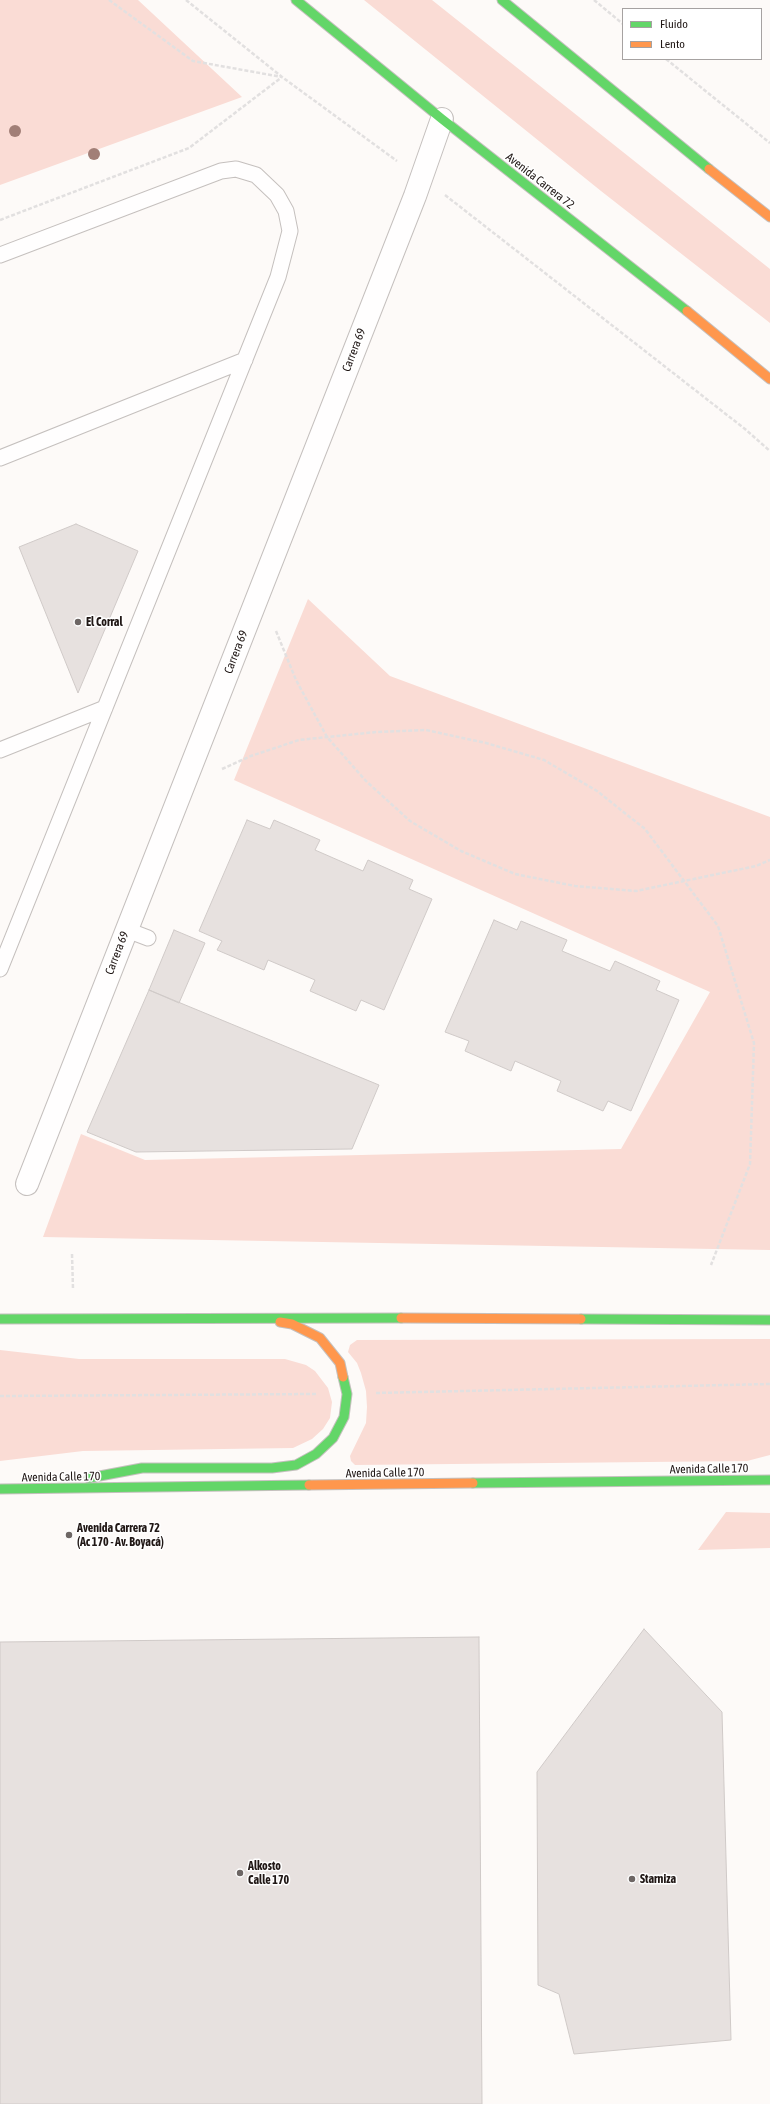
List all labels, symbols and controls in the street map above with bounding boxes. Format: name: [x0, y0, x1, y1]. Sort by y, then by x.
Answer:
legend: [622, 8, 762, 60]
text: Fluido: [660, 17, 688, 31]
text: Lento: [660, 37, 685, 51]
street label: Avenida Carrera 72: [503, 150, 577, 212]
street label: Carrera 69: [339, 326, 369, 374]
place label: El Corral: [86, 615, 123, 629]
marker: El Corral: [73, 617, 83, 627]
street label: Carrera 69: [221, 628, 251, 676]
street label: Carrera 69: [102, 929, 132, 977]
street label: Avenida Calle 170: [669, 1461, 749, 1477]
street label: Avenida Calle 170: [345, 1465, 425, 1481]
street label: Avenida Calle 170: [21, 1469, 101, 1485]
place label: Avenida Carrera 72 (Ac 170 - Av. Boyacá): [77, 1521, 164, 1549]
marker: Avenida Carrera 72 (Ac 170 - Av. Boyacá): [64, 1530, 74, 1540]
place label: Alkosto Calle 170: [248, 1859, 289, 1887]
marker: Alkosto Calle 170: [235, 1868, 245, 1878]
place label: Starniza: [640, 1872, 676, 1886]
marker: Starniza: [627, 1874, 637, 1884]

